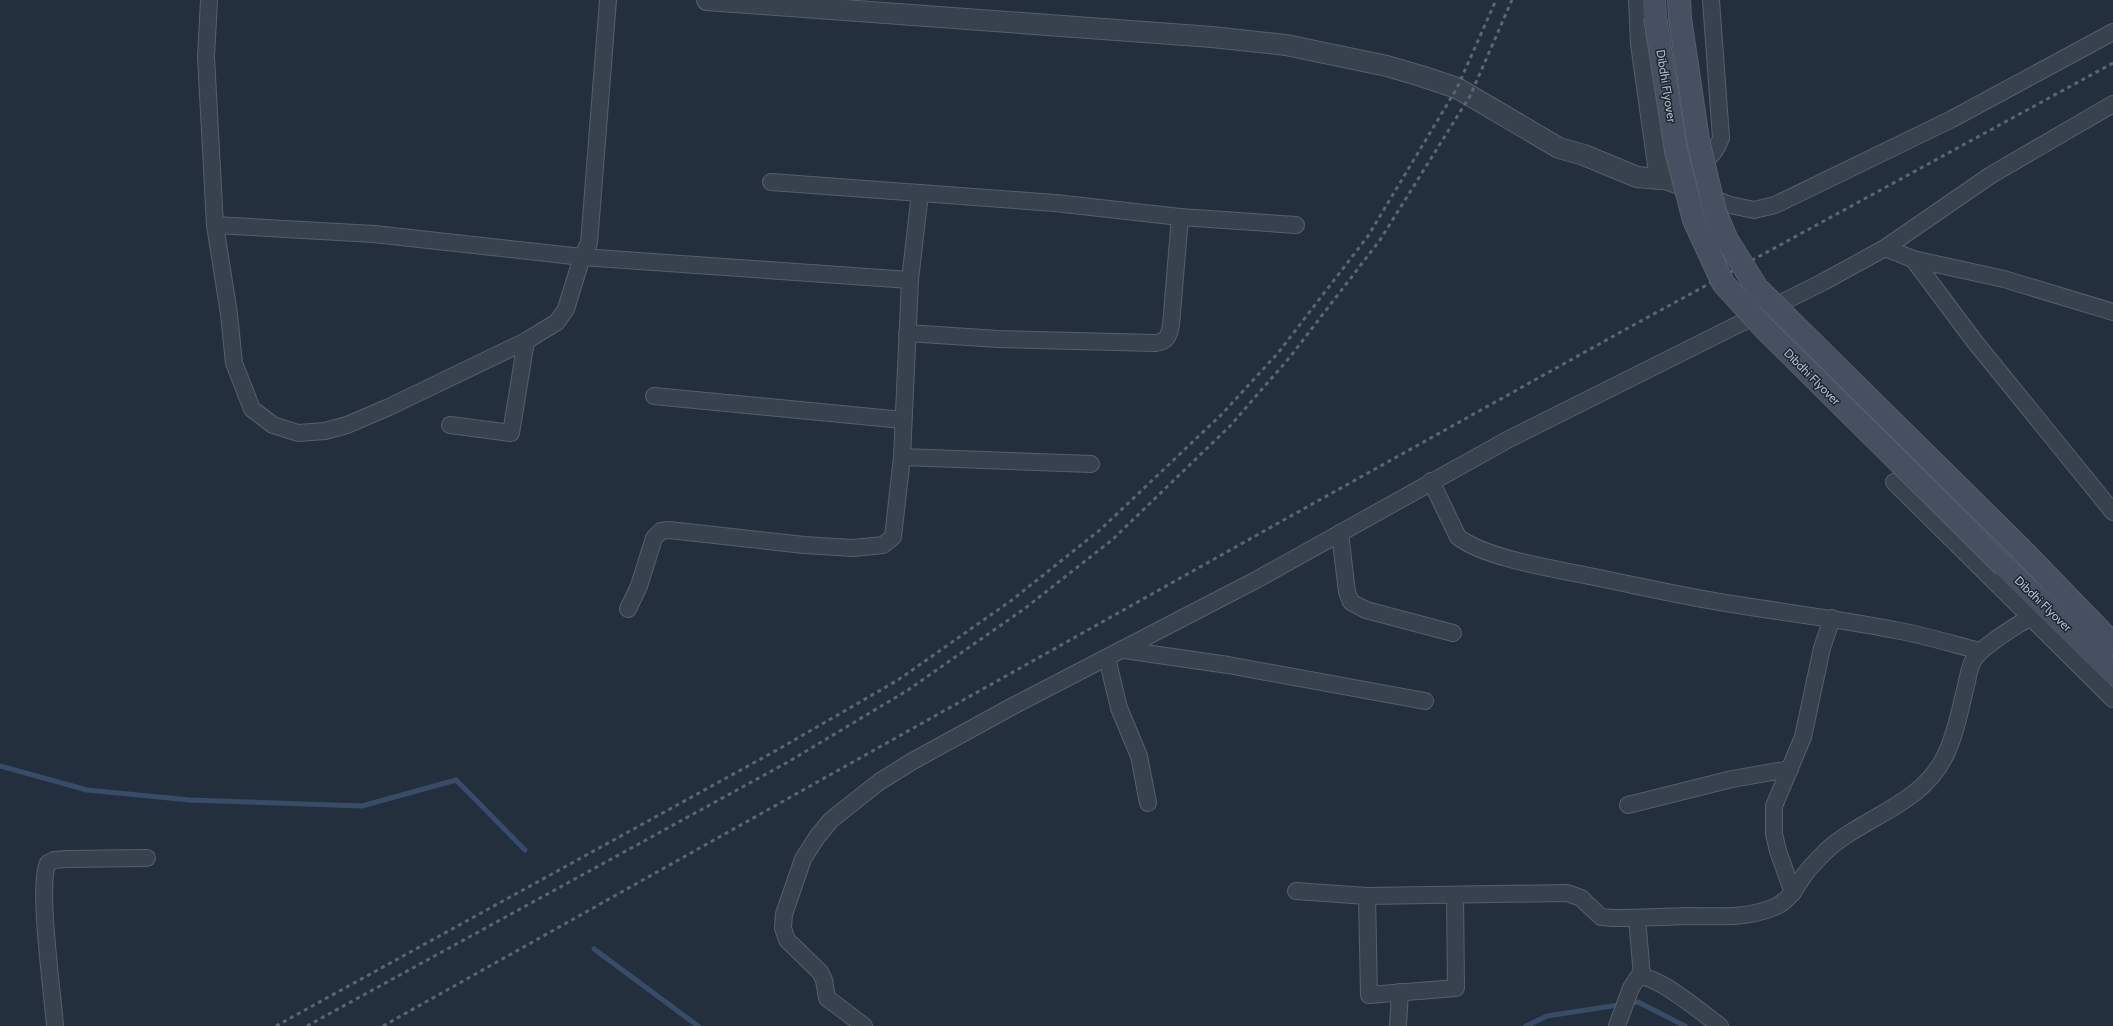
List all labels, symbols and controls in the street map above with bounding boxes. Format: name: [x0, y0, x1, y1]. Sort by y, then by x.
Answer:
street label: Dibdhi Flyover: [1653, 48, 1680, 124]
street label: Dibdhi Flyover: [1781, 345, 1844, 408]
street label: Dibdhi Flyover: [2012, 573, 2075, 635]

